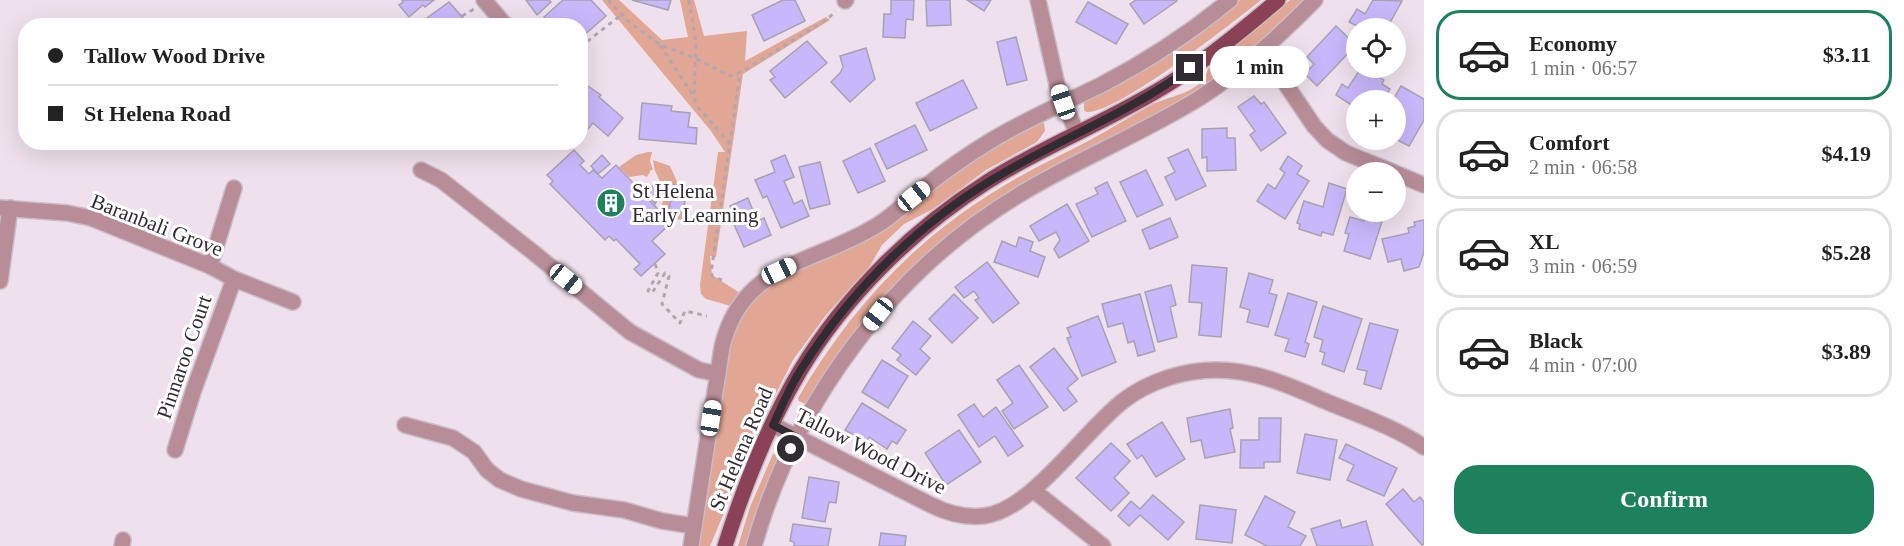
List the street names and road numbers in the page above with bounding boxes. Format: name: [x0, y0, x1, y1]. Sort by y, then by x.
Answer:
street label: Baranbali Grove: [88, 189, 226, 261]
street label: Pinnaroo Court: [152, 292, 216, 422]
street label: St Helena Road: [704, 383, 778, 514]
street label: Tallow Wood Drive: [792, 403, 950, 499]

